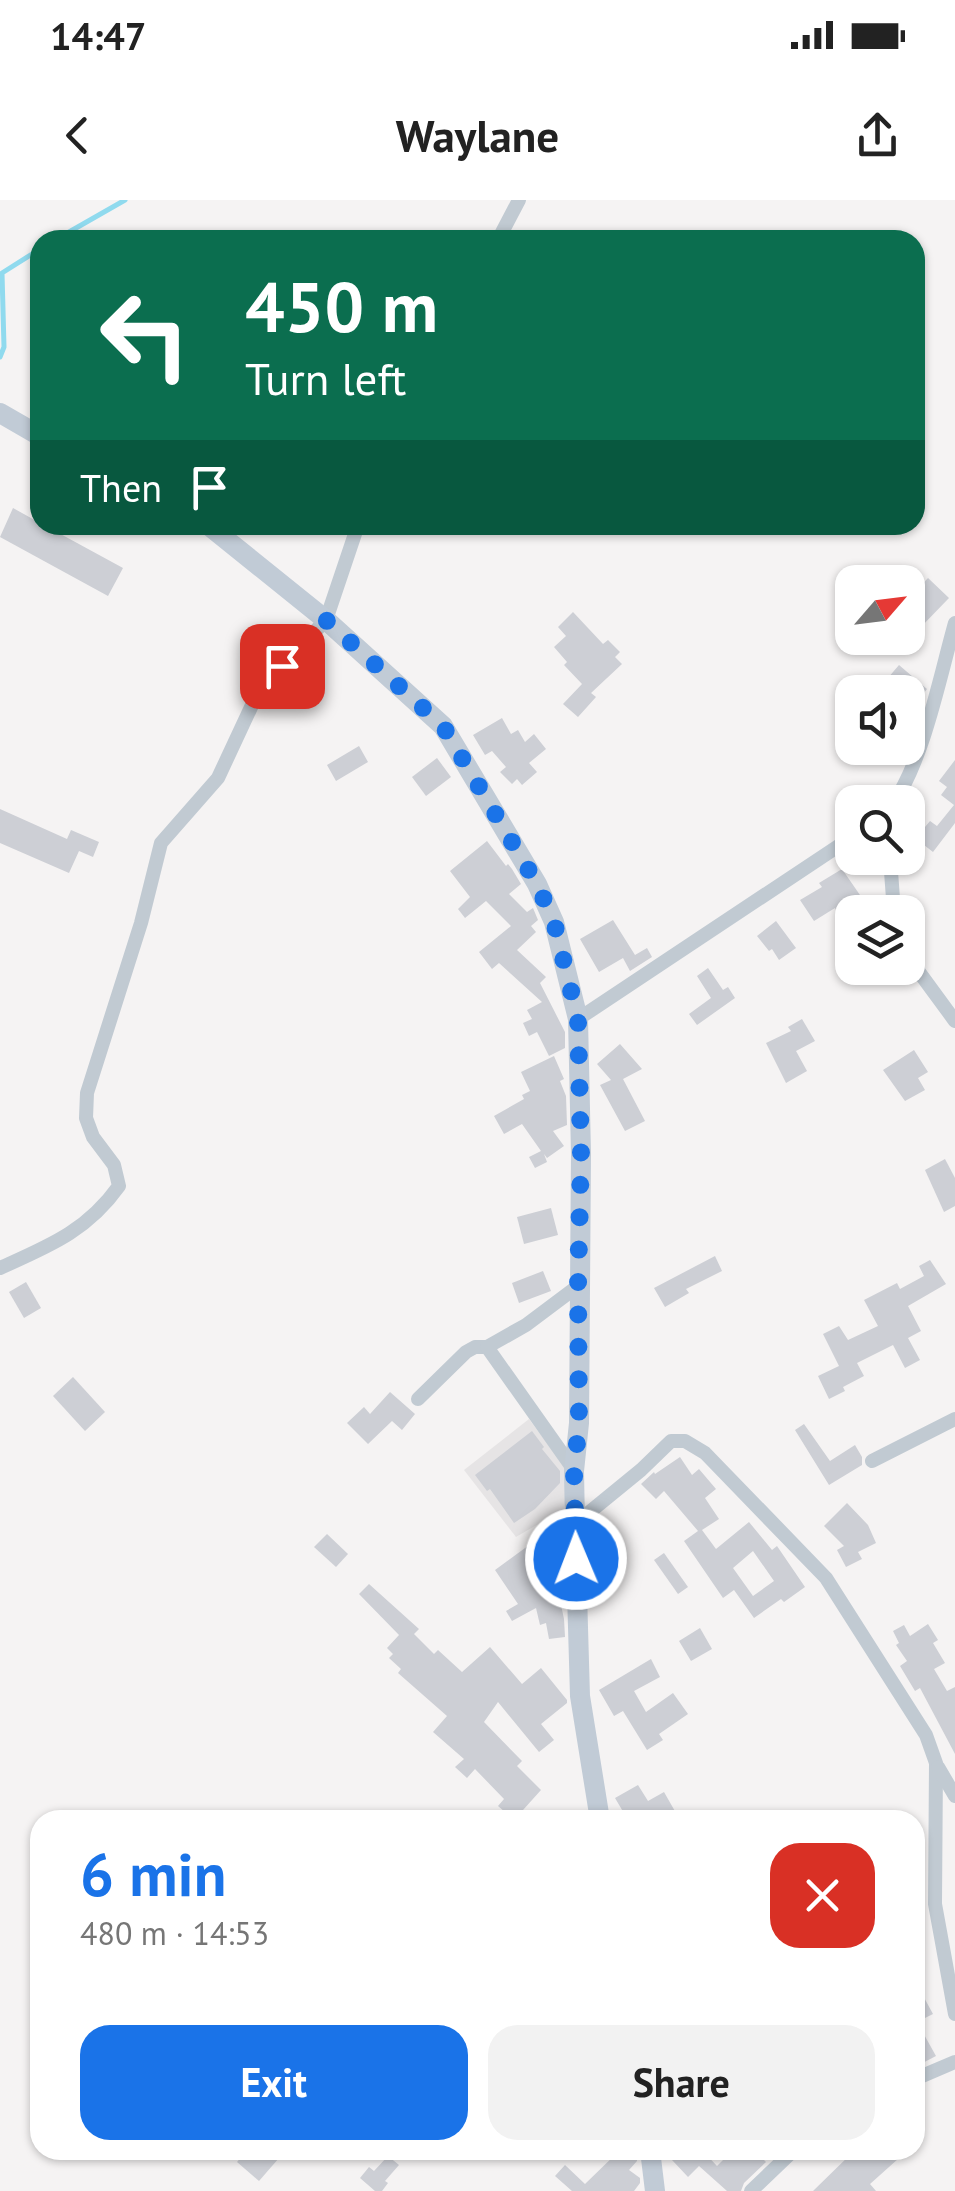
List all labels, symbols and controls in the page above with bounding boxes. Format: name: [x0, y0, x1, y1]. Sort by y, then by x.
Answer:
text: 14:47: [50, 11, 146, 60]
text: Waylane: [396, 106, 559, 164]
icon: back: [50, 108, 105, 163]
icon: share: [850, 108, 905, 163]
text: 450 m: [245, 261, 438, 351]
icon: left: [80, 270, 210, 400]
text: Turn left: [245, 349, 406, 407]
icon: arrive: [182, 460, 237, 515]
text: Then: [80, 463, 162, 512]
north arrow: [835, 565, 925, 655]
map controls: [835, 565, 925, 985]
pin: [240, 624, 325, 709]
icon: arrive: [255, 639, 310, 694]
button: sound: [835, 675, 925, 765]
button: search: [835, 785, 925, 875]
button: layers: [835, 895, 925, 985]
position arrow: [524, 1507, 628, 1611]
text: 6 min: [80, 1835, 226, 1913]
button: close: [770, 1843, 875, 1948]
text: 480 m · 14:53: [80, 1912, 269, 1954]
button: Exit: [80, 2025, 468, 2140]
button: Share: [488, 2025, 875, 2140]

